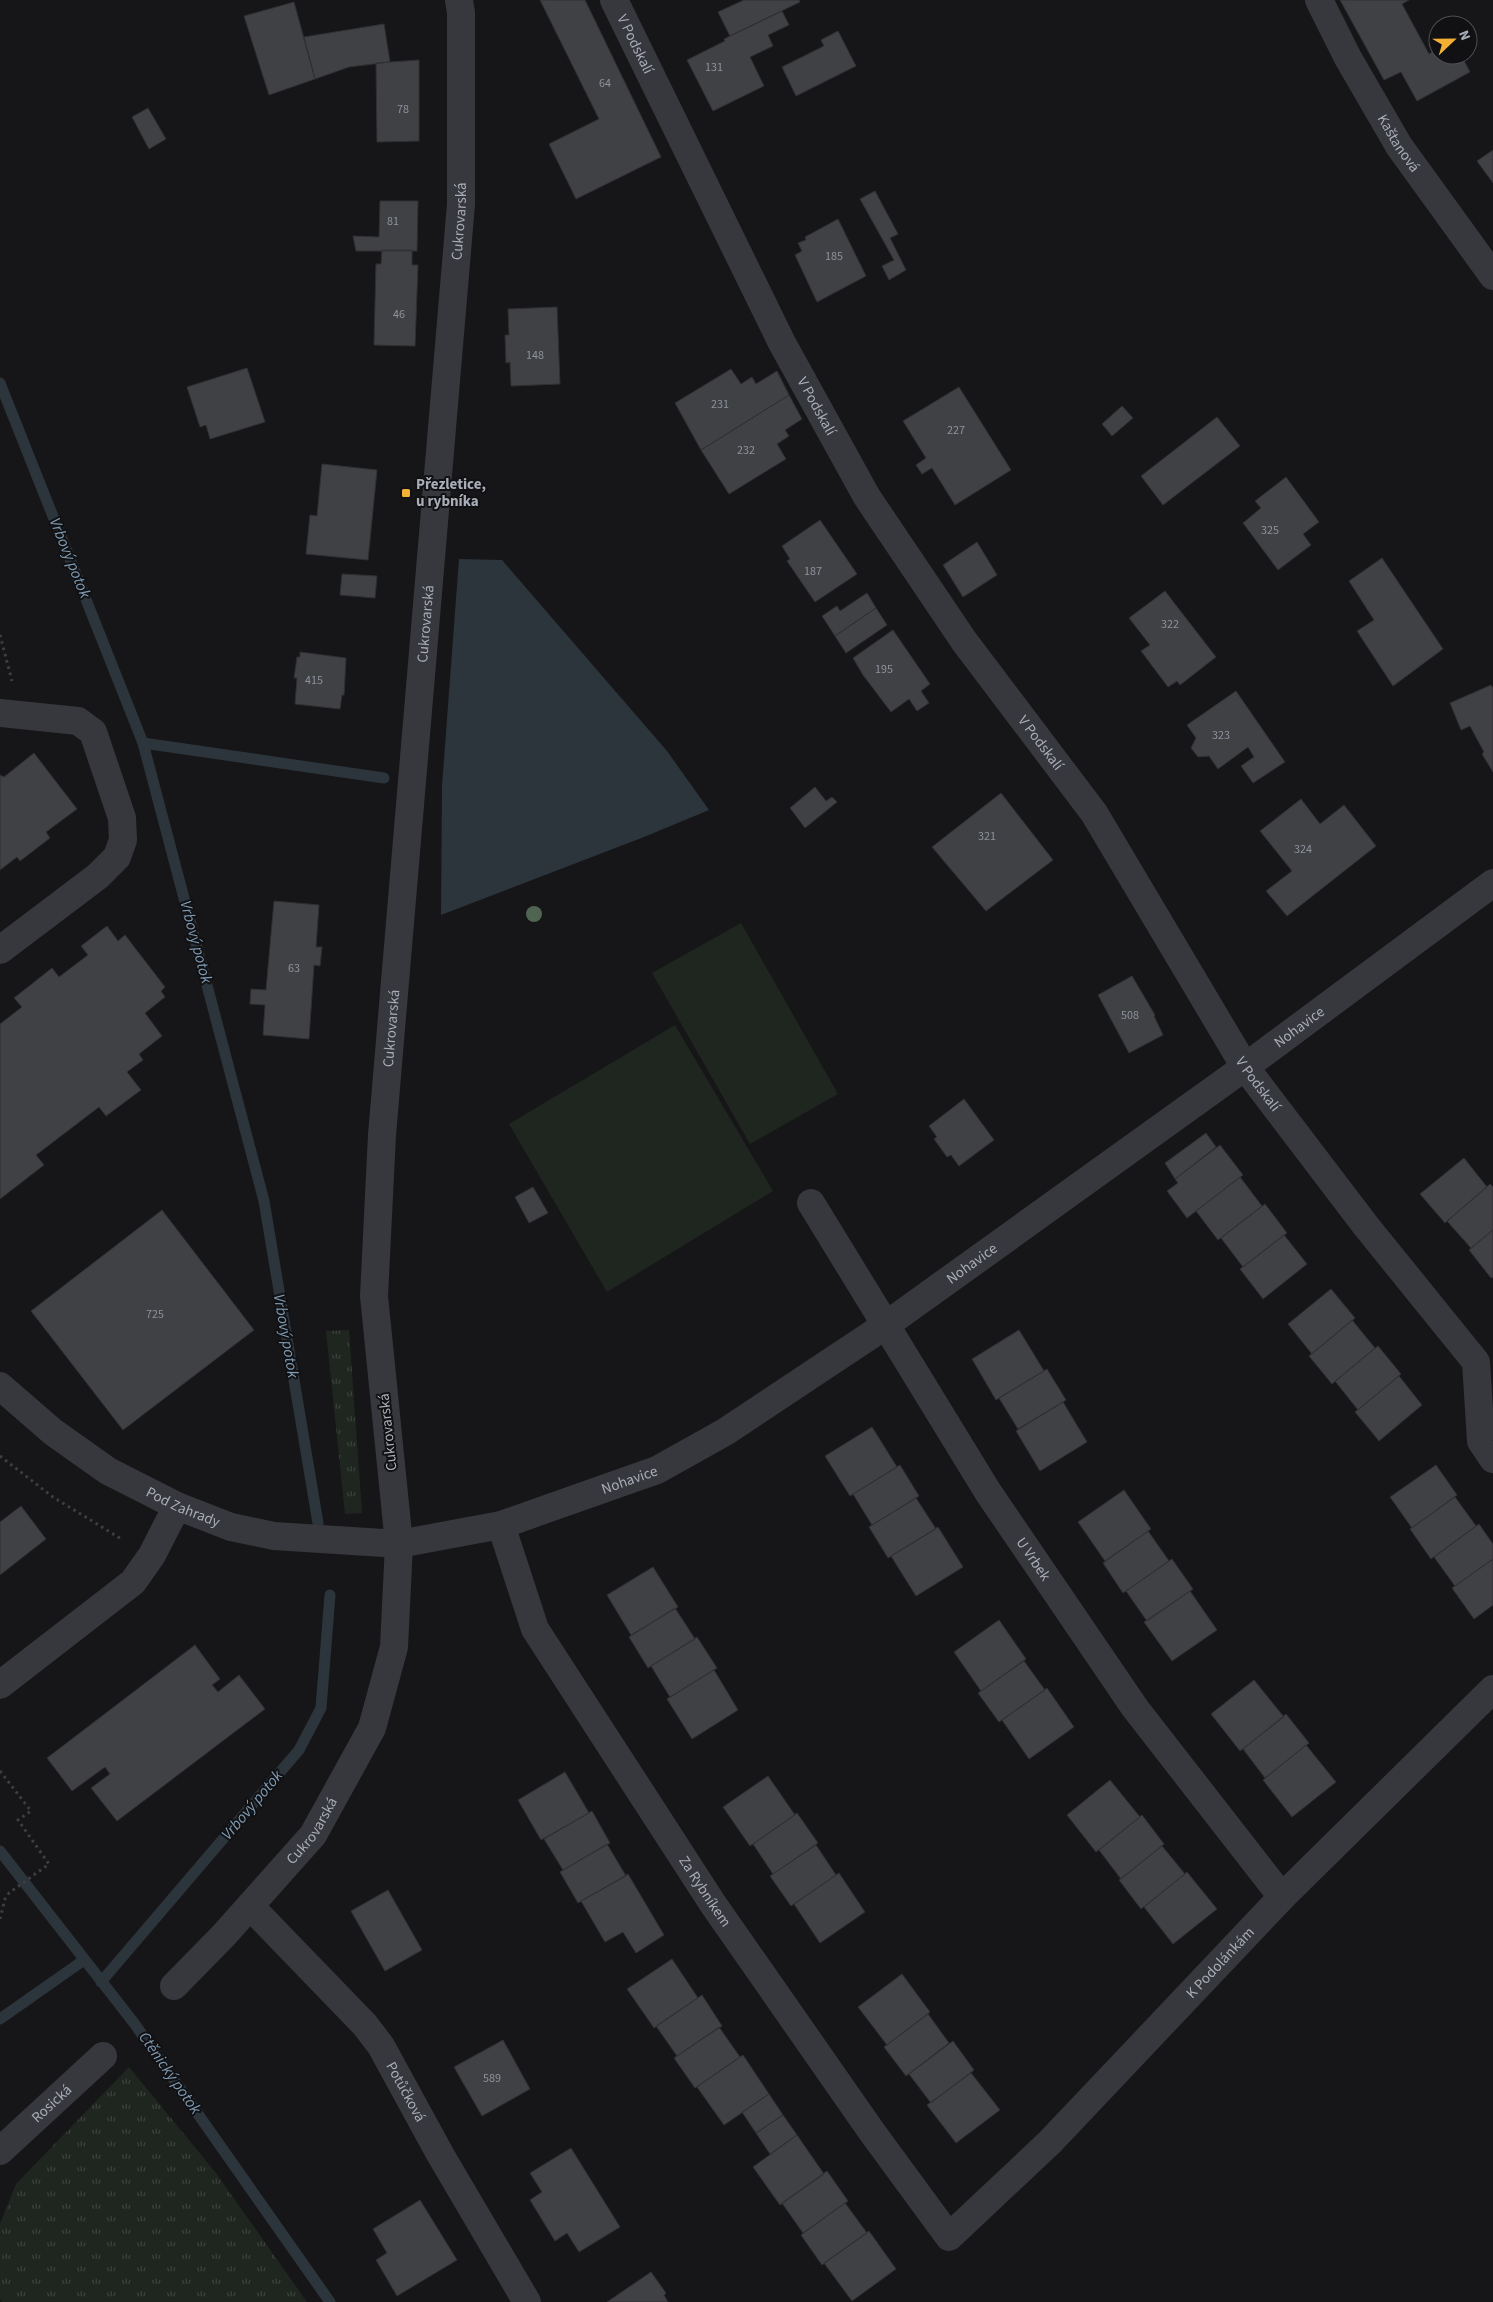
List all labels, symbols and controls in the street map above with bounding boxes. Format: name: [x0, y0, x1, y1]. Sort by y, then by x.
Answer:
street label: V Podskalí: [612, 11, 660, 79]
north arrow: [1428, 15, 1478, 65]
text: N: [1453, 27, 1475, 44]
house number: 131: [705, 59, 723, 76]
house number: 64: [599, 75, 611, 92]
house number: 78: [397, 101, 409, 118]
street label: Kaštanová: [1372, 110, 1425, 176]
street label: Cukrovarská: [446, 182, 472, 261]
house number: 81: [387, 213, 399, 230]
house number: 185: [825, 248, 843, 265]
house number: 46: [393, 306, 405, 323]
house number: 148: [526, 347, 544, 364]
street label: V Podskalí: [792, 373, 842, 440]
house number: 231: [711, 396, 729, 413]
house number: 227: [947, 422, 965, 439]
house number: 232: [737, 442, 755, 459]
place label: Přezletice, u rybníka: [416, 474, 486, 512]
marker: Přezletice, u rybníka: [400, 487, 412, 499]
water label: Vrbový potok: [44, 515, 96, 602]
house number: 325: [1261, 522, 1279, 539]
house number: 187: [804, 563, 822, 580]
street label: Cukrovarská: [412, 584, 439, 663]
house number: 322: [1161, 616, 1179, 633]
house number: 195: [875, 661, 893, 678]
house number: 415: [305, 672, 323, 689]
street label: V Podskalí: [1013, 711, 1069, 776]
house number: 323: [1212, 727, 1230, 744]
house number: 321: [978, 828, 996, 845]
house number: 324: [1294, 841, 1312, 858]
water label: Vrbový potok: [174, 898, 218, 986]
house number: 63: [288, 960, 300, 977]
street label: Cukrovarská: [377, 989, 405, 1068]
street label: Nohavice: [1269, 1001, 1329, 1053]
house number: 508: [1121, 1007, 1139, 1024]
street label: V Podskalí: [1231, 1053, 1287, 1117]
street label: Nohavice: [942, 1238, 1001, 1289]
water label: Vrbový potok: [268, 1292, 304, 1380]
house number: 725: [146, 1306, 164, 1323]
street label: Cukrovarská: [373, 1392, 403, 1472]
street label: Nohavice: [598, 1460, 660, 1499]
street label: Pod Zahrady: [142, 1482, 223, 1532]
street label: U Vrbek: [1011, 1533, 1056, 1585]
water label: Vrbový potok: [216, 1765, 288, 1845]
street label: Cukrovarská: [281, 1794, 342, 1869]
street label: Za Rybníkem: [674, 1852, 736, 1931]
street label: K Podolánkám: [1181, 1922, 1259, 2003]
water label: Ctěnický potok: [133, 2027, 207, 2119]
street label: Potůčková: [381, 2058, 431, 2126]
house number: 589: [483, 2070, 501, 2087]
street label: Rosická: [27, 2079, 76, 2128]

